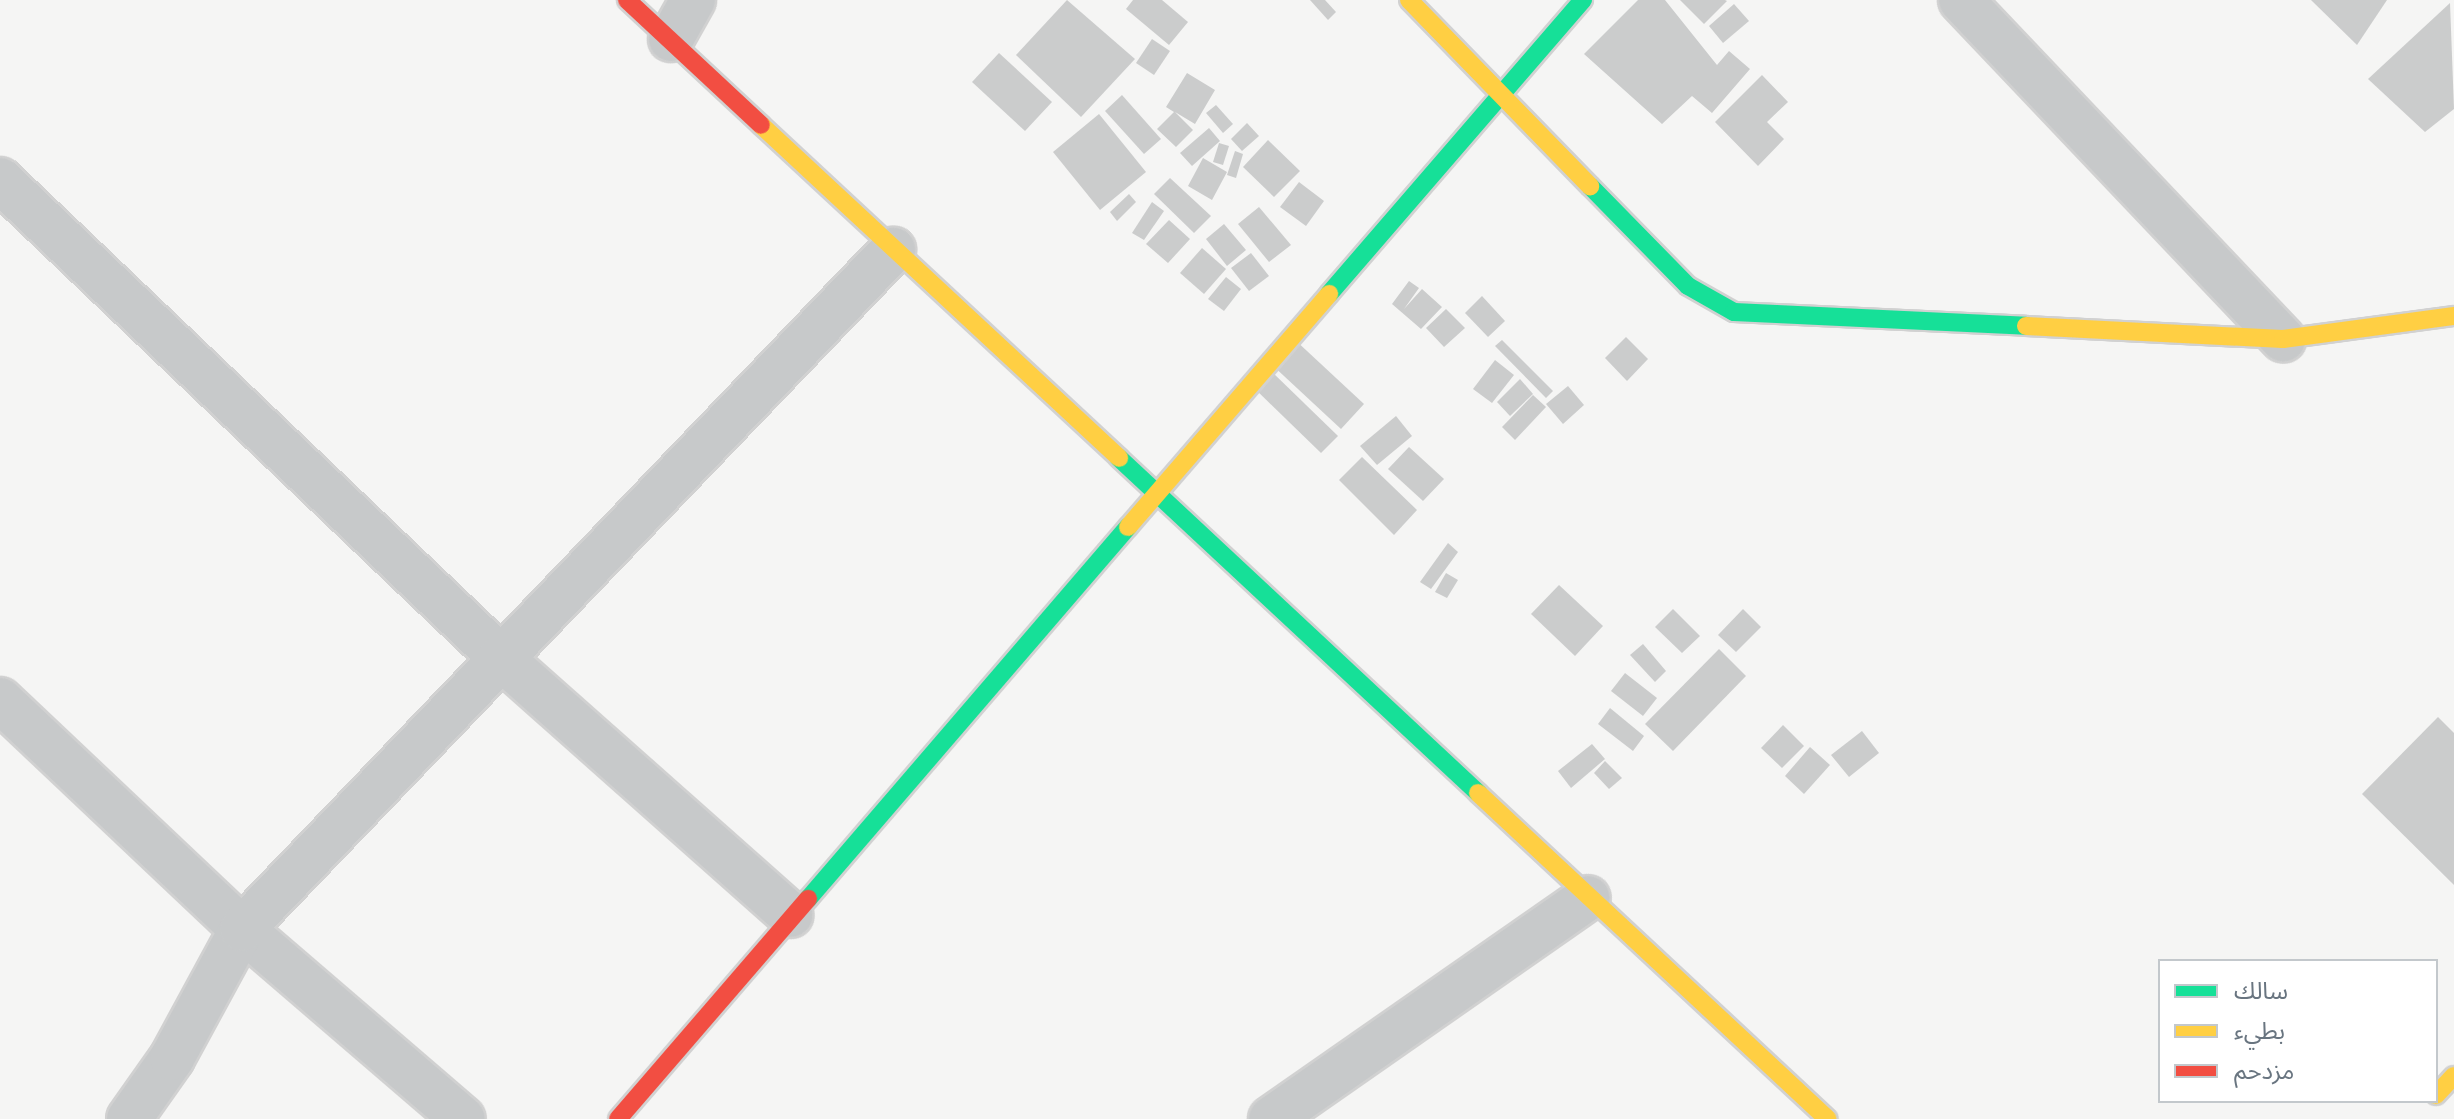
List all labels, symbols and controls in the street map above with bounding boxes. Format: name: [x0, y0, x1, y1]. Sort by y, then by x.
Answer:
legend: [2158, 959, 2438, 1103]
text: سالك: [2234, 973, 2288, 1006]
text: بطيء: [2234, 1013, 2285, 1046]
text: مزدحم: [2234, 1053, 2294, 1086]

